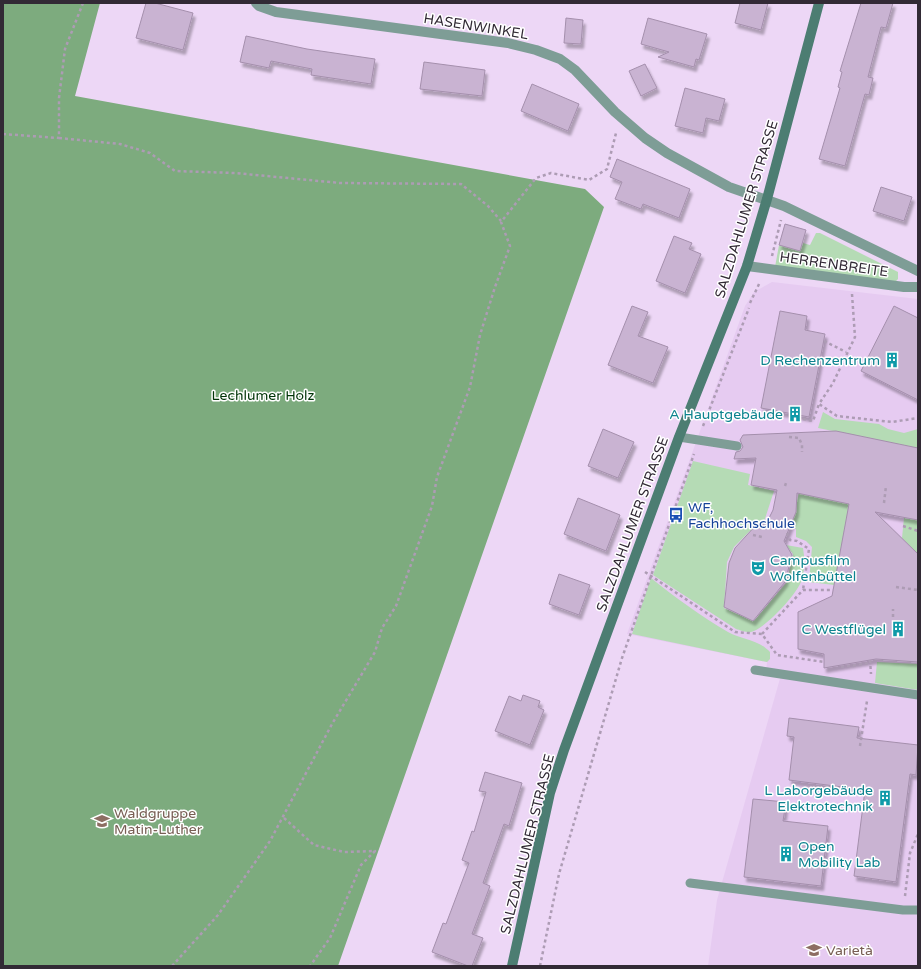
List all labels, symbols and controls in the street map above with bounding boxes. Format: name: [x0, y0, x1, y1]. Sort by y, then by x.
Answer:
street label: HASENWINKEL: [422, 10, 529, 43]
street label: SALZDAHLUMER STRASSE: [711, 118, 782, 300]
street label: HERRENBREITE: [778, 248, 889, 281]
building icon: D Rechenzentrum: [883, 351, 901, 369]
place label: D Rechenzentrum: [760, 352, 880, 369]
park label: Lechlumer Holz: [211, 387, 315, 404]
building icon: A Hauptgebäude: [786, 405, 804, 423]
place label: A Hauptgebäude: [669, 406, 783, 423]
street label: SALZDAHLUMER STRASSE: [593, 434, 672, 614]
place label: WF, Fachhochschule: [688, 499, 795, 532]
bus stop icon: WF, Fachhochschule: [667, 506, 685, 524]
place label: Campusfilm Wolfenbüttel: [770, 552, 856, 585]
theatre icon: Campusfilm Wolfenbüttel: [749, 559, 767, 577]
building icon: C Westflügel: [889, 620, 907, 638]
place label: C Westflügel: [801, 621, 886, 638]
street label: SALZDAHLUMER STRASSE: [497, 752, 558, 936]
place label: L Laborgebäude Elektrotechnik: [764, 782, 873, 815]
building icon: L Laborgebäude Elektrotechnik: [876, 789, 894, 807]
place label: Waldgruppe Matin-Luther: [114, 805, 203, 838]
school or university icon: Waldgruppe Matin-Luther: [93, 812, 111, 830]
place label: Open Mobility Lab: [798, 838, 880, 871]
building icon: Open Mobility Lab: [777, 845, 795, 863]
school or university icon: Varietà: [805, 941, 823, 959]
place label: Varietà: [826, 942, 873, 959]

